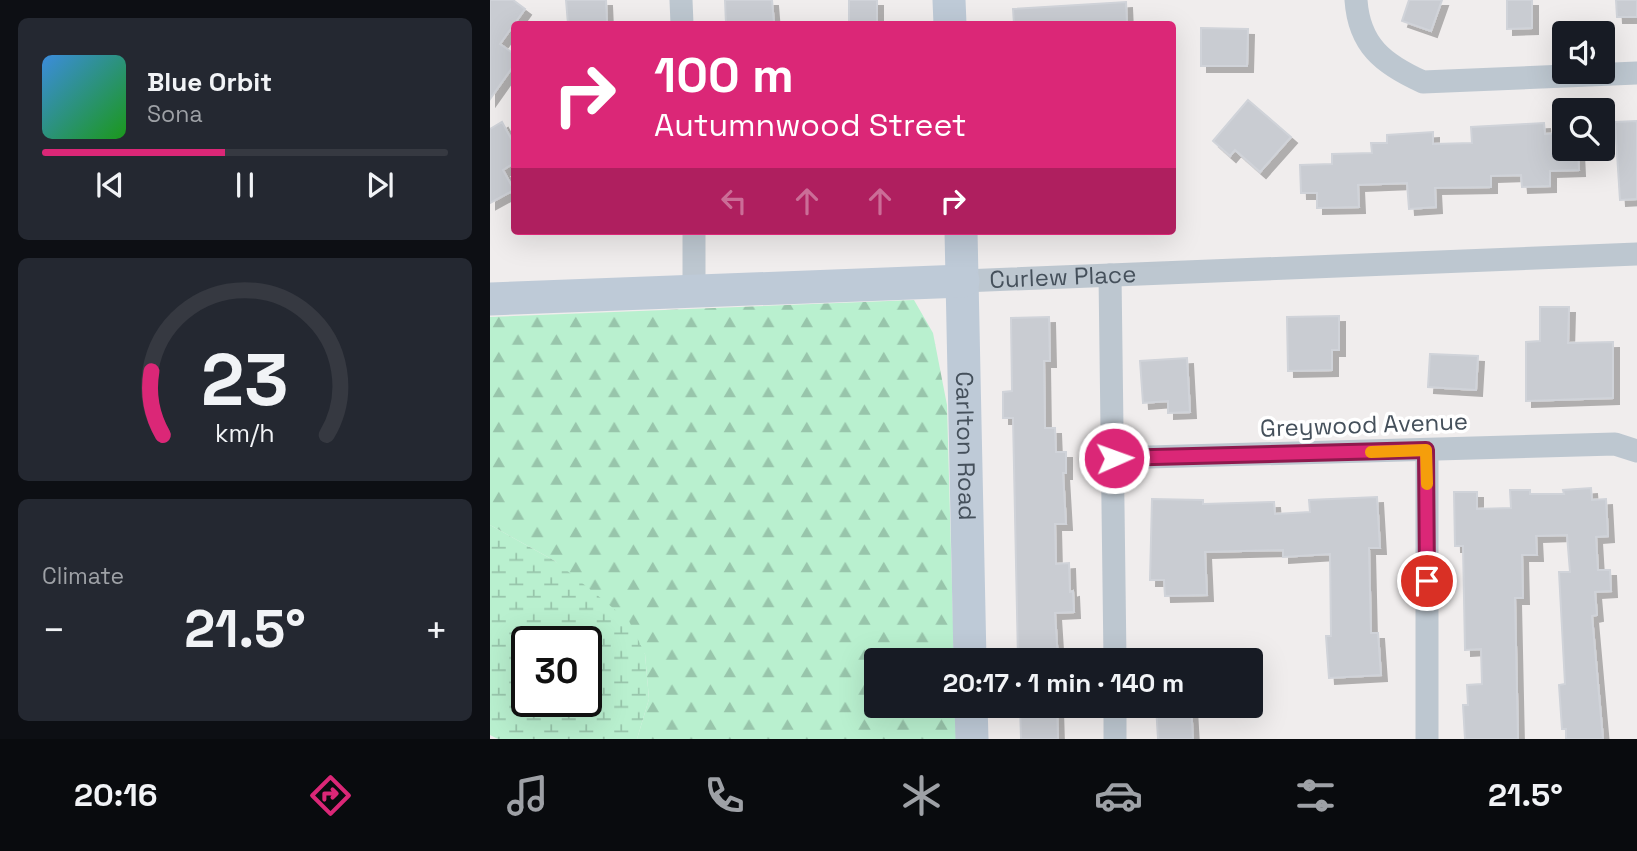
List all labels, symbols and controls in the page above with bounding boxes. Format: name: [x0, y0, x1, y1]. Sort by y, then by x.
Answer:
map controls: [1552, 21, 1615, 161]
button: sound: [1552, 21, 1615, 84]
text: 100 m: [654, 44, 794, 106]
icon: right: [539, 49, 630, 140]
text: Blue Orbit: [147, 65, 272, 99]
button: search: [1552, 98, 1615, 161]
text: Sona: [147, 99, 203, 129]
text: Autumnwood Street: [654, 105, 967, 145]
icon: previous: [91, 166, 129, 204]
icon: pause: [226, 166, 264, 204]
icon: next: [361, 166, 399, 204]
icon: left: [715, 182, 753, 220]
icon: ahead: [788, 182, 826, 220]
icon: ahead: [861, 182, 899, 220]
icon: right: [934, 182, 972, 220]
street label: Curlew Place: [989, 258, 1137, 295]
text: 23: [201, 334, 289, 427]
street label: Carlton Road: [949, 371, 983, 521]
street label: Greywood Avenue: [1259, 405, 1468, 444]
text: km/h: [215, 417, 275, 449]
position arrow: [1077, 421, 1151, 495]
pin: [1397, 551, 1457, 611]
text: Climate: [42, 561, 124, 591]
icon: arrive: [1408, 562, 1446, 600]
text: 21.5°: [184, 596, 306, 662]
text: −: [42, 606, 66, 654]
text: +: [424, 606, 448, 654]
speed limit sign: 30: [511, 626, 602, 717]
text: 20:17 · 1 min · 140 m: [943, 666, 1184, 700]
icon: directions: [306, 771, 355, 820]
icon: music: [503, 771, 552, 820]
icon: phone: [700, 771, 749, 820]
icon: climate: [897, 771, 946, 820]
icon: car: [1094, 771, 1143, 820]
icon: filters: [1291, 771, 1340, 820]
text: 20:16: [74, 775, 158, 815]
text: 21.5°: [1488, 775, 1563, 815]

